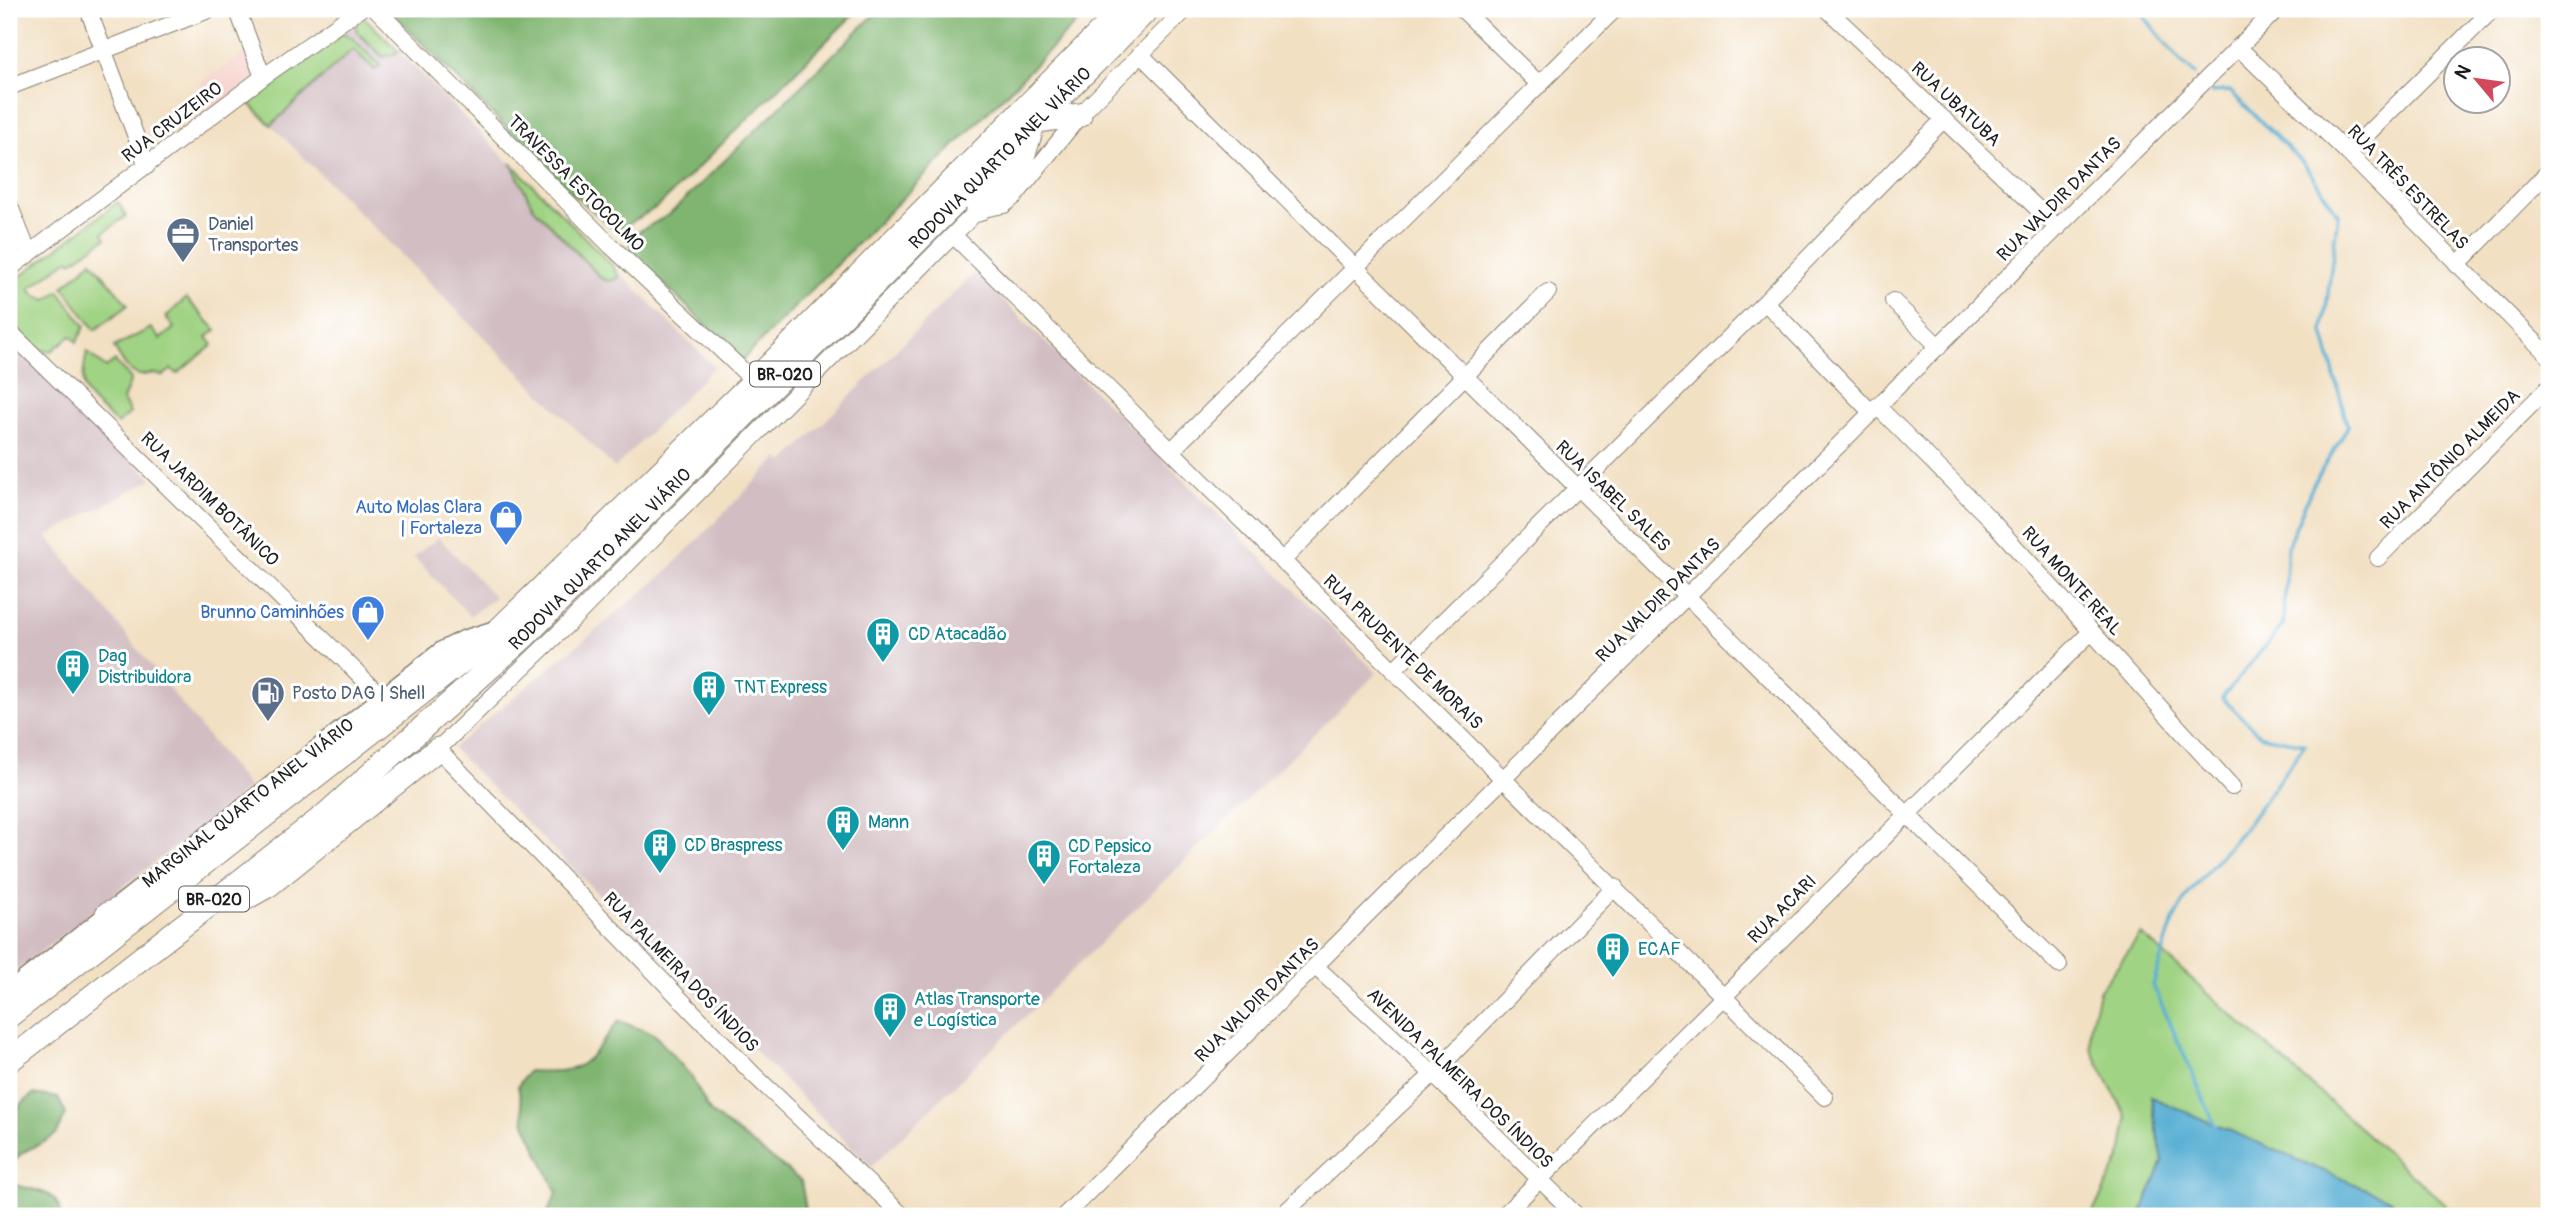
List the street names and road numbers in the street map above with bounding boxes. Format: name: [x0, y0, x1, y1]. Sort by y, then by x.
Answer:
street label: RUA UBATUBA: [1906, 57, 2005, 152]
street label: RODOVIA QUARTO ANEL VIÁRIO: [904, 62, 1096, 254]
street label: RUA CRUZEIRO: [117, 77, 227, 168]
street label: TRAVESSA ESTOCOLMO: [502, 110, 649, 257]
street label: RUA TRÊS ESTRELAS: [2342, 120, 2473, 255]
street label: RUA VALDIR DANTAS: [1992, 132, 2126, 266]
road number: BR-020: [750, 362, 820, 386]
street label: RUA ANTÔNIO ALMEIDA: [2376, 384, 2525, 534]
street label: RUA JARDIM BOTÂNICO: [136, 427, 284, 571]
street label: RUA ISABEL SALES: [1551, 436, 1675, 557]
street label: RODOVIA QUARTO ANEL VIÁRIO: [504, 463, 696, 655]
street label: RUA MONTE REAL: [2016, 522, 2127, 641]
street label: RUA VALDIR DANTAS: [1591, 533, 1725, 667]
street label: RUA PRUDENTE DE MORAIS: [1318, 570, 1487, 735]
street label: MARGINAL QUARTO ANEL VIÁRIO: [138, 714, 359, 893]
street label: RUA ACARI: [1743, 870, 1822, 949]
road number: BR-020: [179, 886, 249, 911]
street label: RUA PALMEIRA DOS ÍNDIOS: [598, 887, 763, 1057]
street label: RUA VALDIR DANTAS: [1190, 933, 1324, 1067]
street label: AVENIDA PALMEIRA DOS ÍNDIOS: [1362, 983, 1557, 1173]

